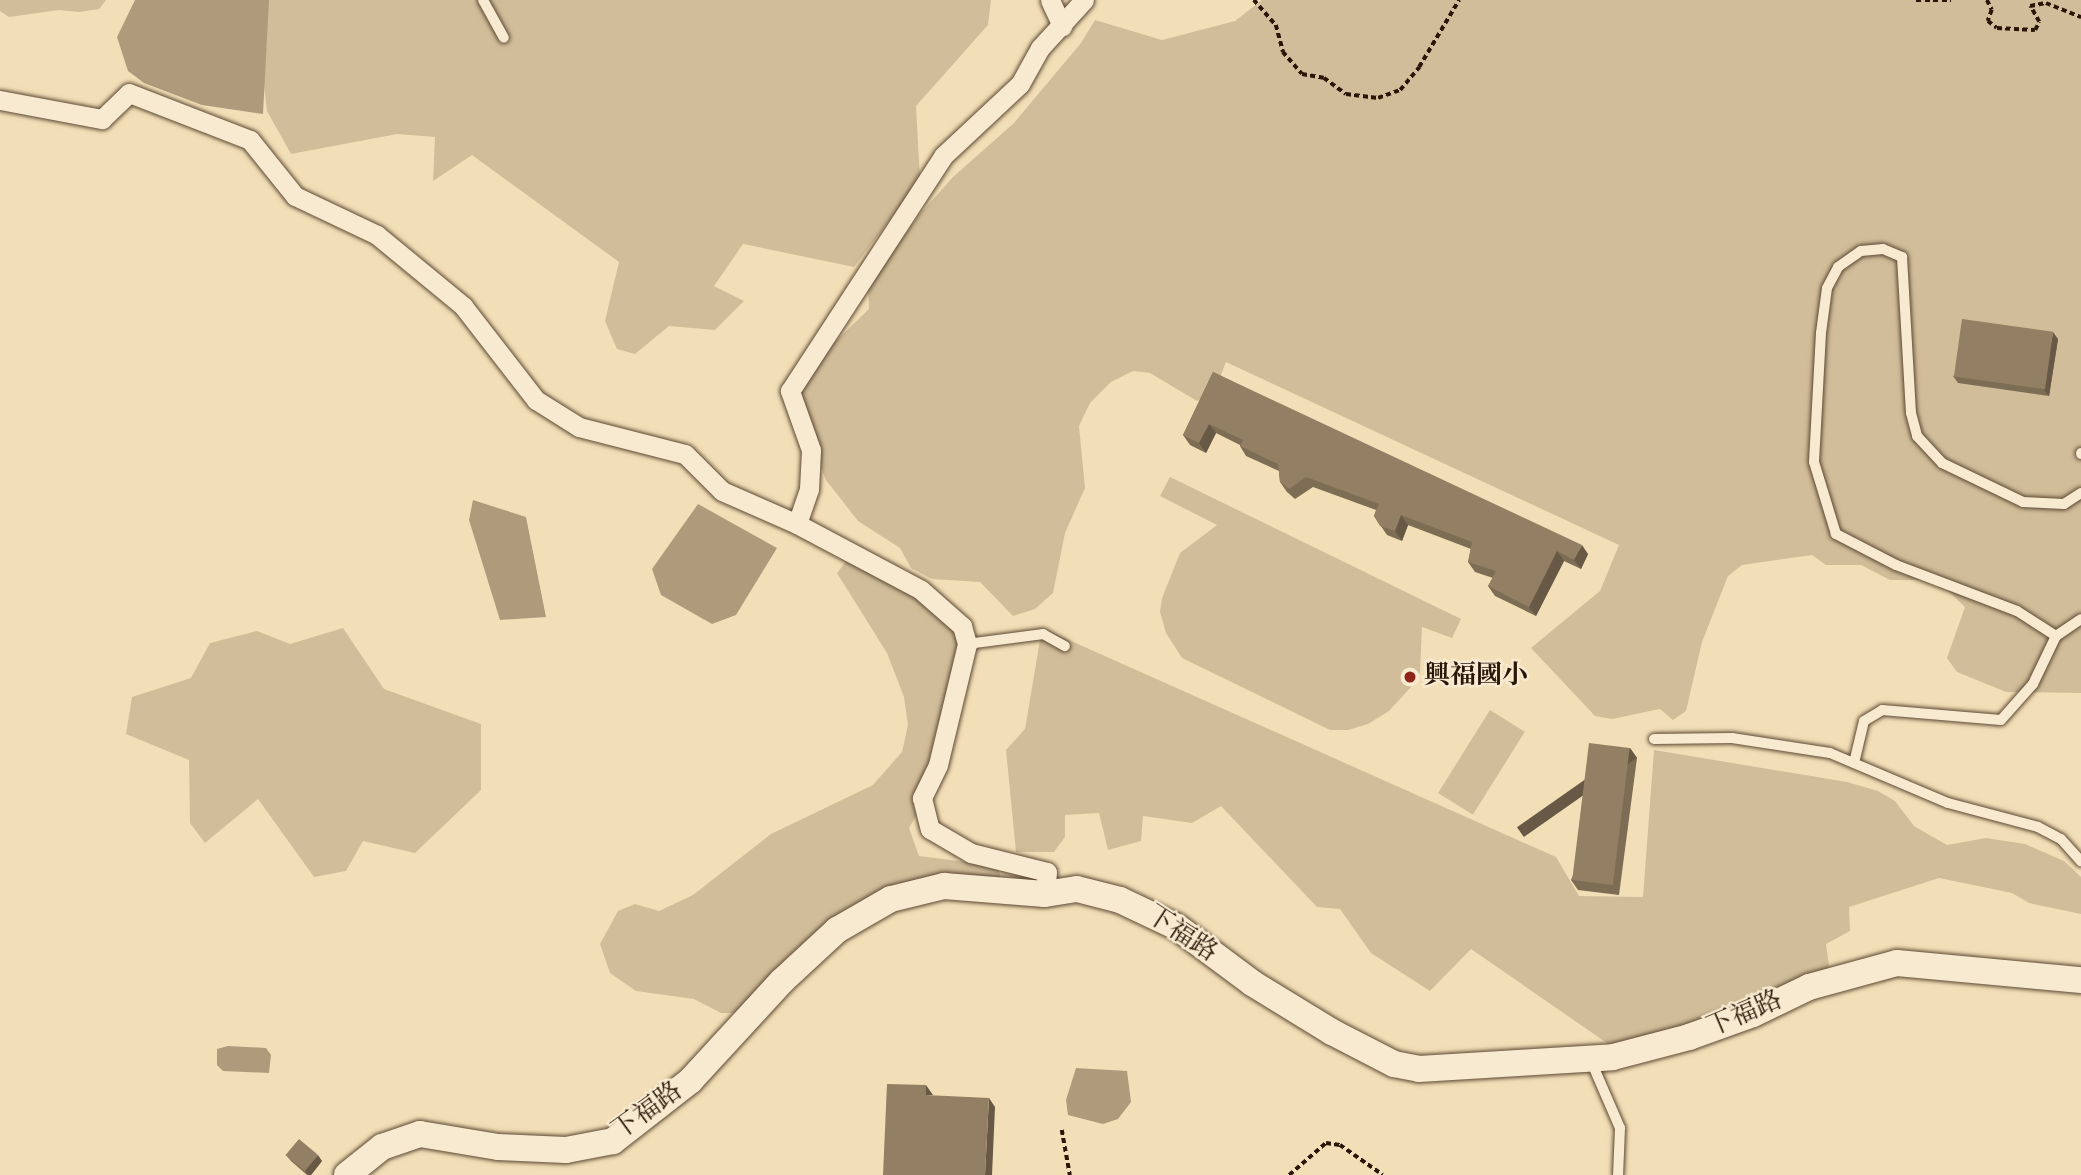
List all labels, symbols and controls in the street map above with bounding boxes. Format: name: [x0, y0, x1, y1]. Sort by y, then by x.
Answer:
place label: 興福國小: [1424, 661, 1528, 693]
marker: 興福國小: [1402, 669, 1418, 685]
street label: 下福路: [1140, 901, 1222, 969]
street label: 下福路: [1703, 985, 1787, 1045]
street label: 下福路: [607, 1076, 689, 1148]

